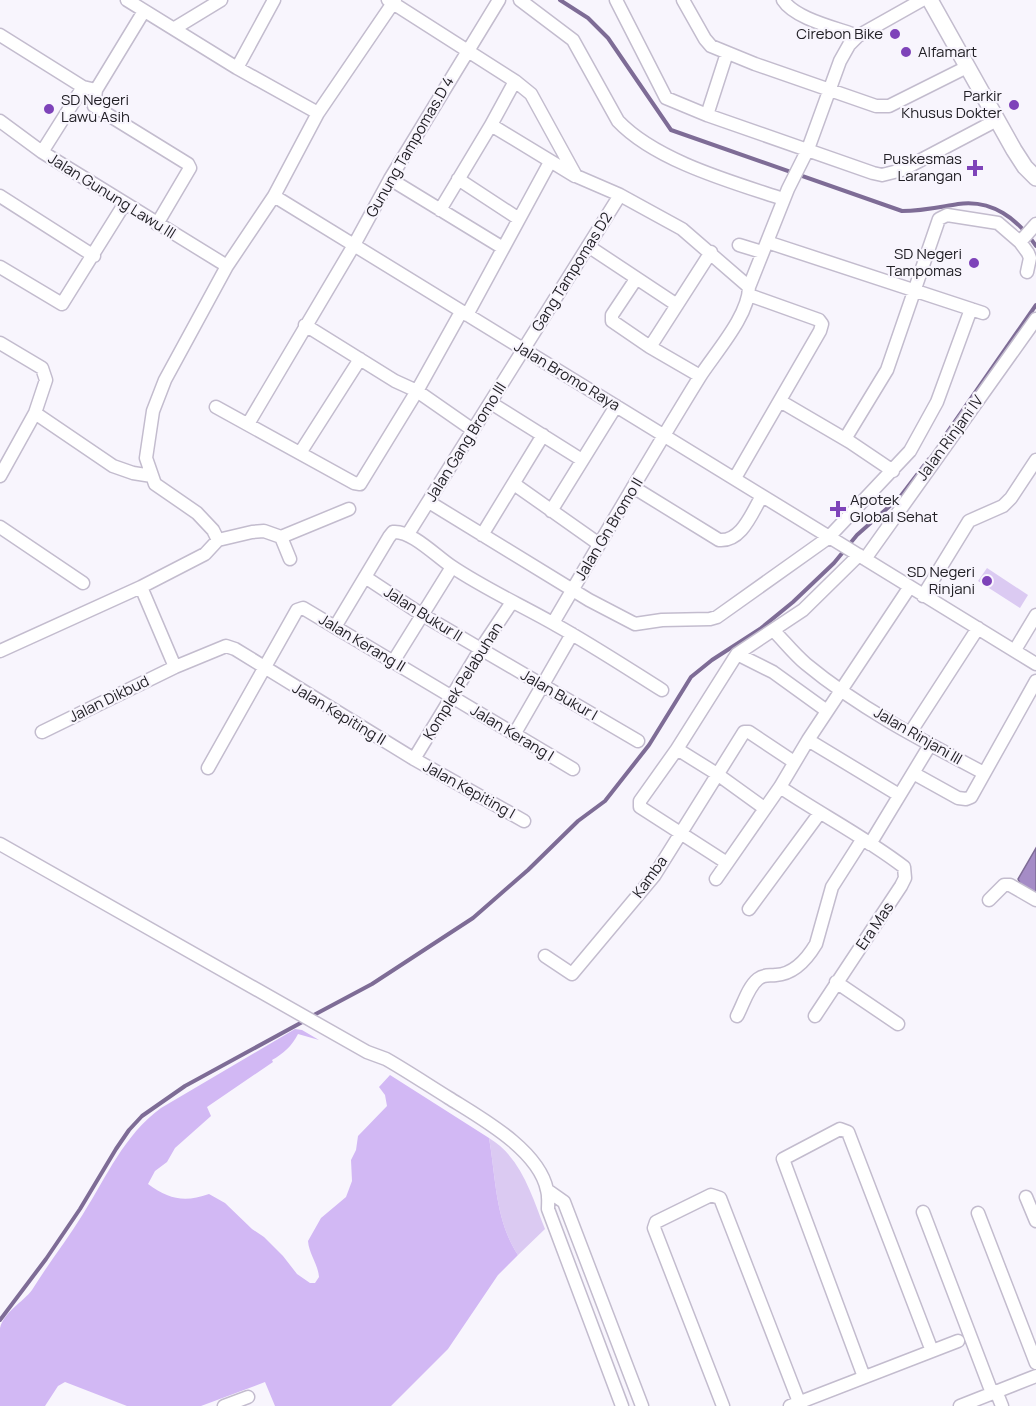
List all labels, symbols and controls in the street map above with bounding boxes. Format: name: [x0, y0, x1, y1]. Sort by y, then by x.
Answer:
place label: Cirebon Bike: [796, 23, 883, 44]
marker: Cirebon Bike: [888, 27, 902, 41]
place label: Alfamart: [918, 41, 977, 62]
marker: Alfamart: [899, 45, 913, 59]
street label: Gunung Tampomas.D 4: [361, 72, 459, 221]
place label: Parkir Khusus Dokter: [901, 85, 1003, 123]
place label: SD Negeri Lawu Asih: [61, 89, 130, 127]
marker: Parkir Khusus Dokter: [1007, 98, 1021, 112]
marker: SD Negeri Lawu Asih: [42, 102, 56, 116]
street label: Jalan Gunung Lawu III: [44, 148, 180, 243]
place label: Puskesmas Larangan: [883, 148, 962, 186]
marker: Puskesmas Larangan: [966, 159, 984, 177]
street label: Gang Tampomas D2: [526, 208, 617, 335]
place label: SD Negeri Tampomas: [886, 243, 962, 281]
marker: SD Negeri Tampomas: [967, 256, 981, 270]
street label: Jalan Bromo Raya: [510, 336, 624, 416]
street label: Jalan Gang Bromo III: [420, 378, 511, 505]
street label: Jalan Rinjani IV: [911, 391, 988, 485]
street label: Jalan Gn Bromo II: [570, 473, 648, 584]
place label: Apotek Global Sehat: [850, 489, 938, 527]
marker: Apotek Global Sehat: [831, 502, 845, 516]
place label: SD Negeri Rinjani: [907, 561, 975, 599]
marker: SD Negeri Rinjani: [980, 574, 994, 588]
street label: Jalan Bukur II: [380, 581, 467, 646]
street label: Jalan Kerang II: [315, 609, 409, 677]
street label: Komplek Pelabuhan: [418, 618, 507, 744]
street label: Jalan Bukur I: [517, 664, 601, 725]
street label: Jalan Dikbud: [65, 670, 152, 727]
street label: Jalan Kepiting II: [289, 677, 390, 750]
street label: Jalan Kerang I: [467, 699, 558, 766]
street label: Jalan Rinjani III: [870, 702, 966, 769]
street label: Jalan Kepiting I: [420, 756, 519, 823]
street label: Kamba: [627, 851, 672, 902]
street label: Era Mas: [851, 897, 898, 954]

